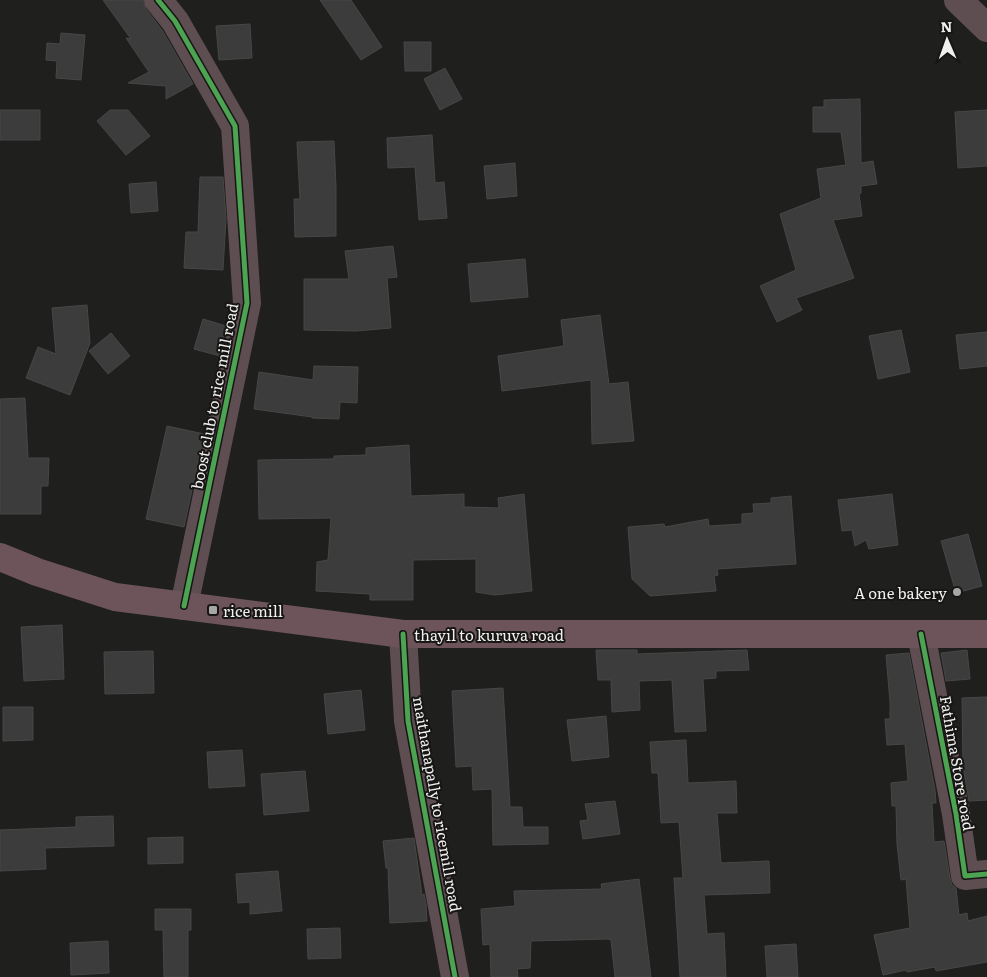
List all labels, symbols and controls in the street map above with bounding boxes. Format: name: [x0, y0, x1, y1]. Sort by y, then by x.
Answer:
north arrow: [922, 15, 972, 65]
text: N: [940, 16, 953, 36]
street label: boost club to rice mill road: [185, 301, 243, 491]
place label: A one bakery: [854, 581, 947, 604]
marker: A one bakery: [951, 586, 963, 598]
place label: rice mill: [223, 599, 283, 622]
marker: rice mill: [207, 604, 219, 616]
street label: thayil to kuruva road: [414, 623, 564, 646]
street label: Fathima Store road: [935, 694, 981, 832]
street label: maithanapally to ricemill road: [408, 695, 468, 913]

